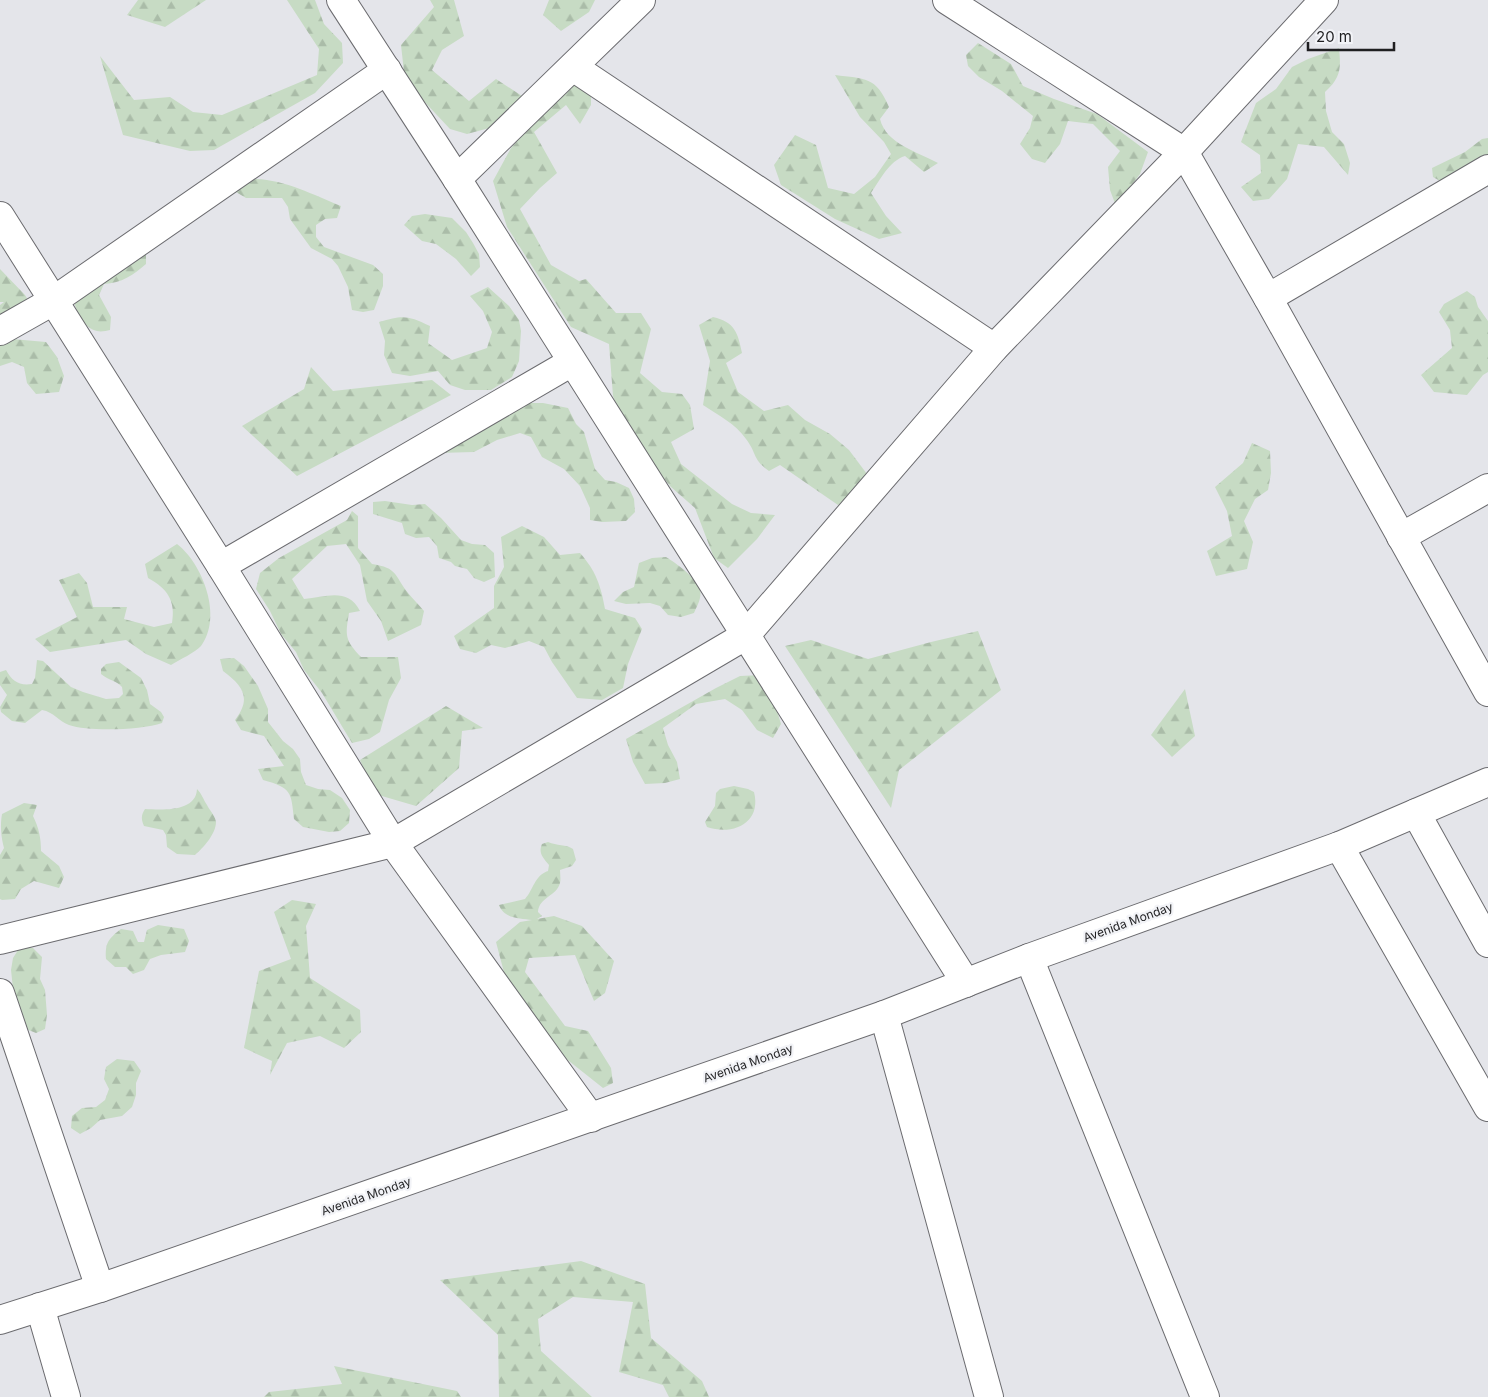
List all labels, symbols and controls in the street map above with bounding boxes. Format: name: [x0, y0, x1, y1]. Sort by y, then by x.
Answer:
scale bar: [1308, 20, 1394, 52]
text: 20 m: [1316, 27, 1352, 46]
street label: Avenida Monday: [1081, 899, 1175, 945]
street label: Avenida Monday: [701, 1040, 795, 1085]
street label: Avenida Monday: [319, 1173, 413, 1218]

